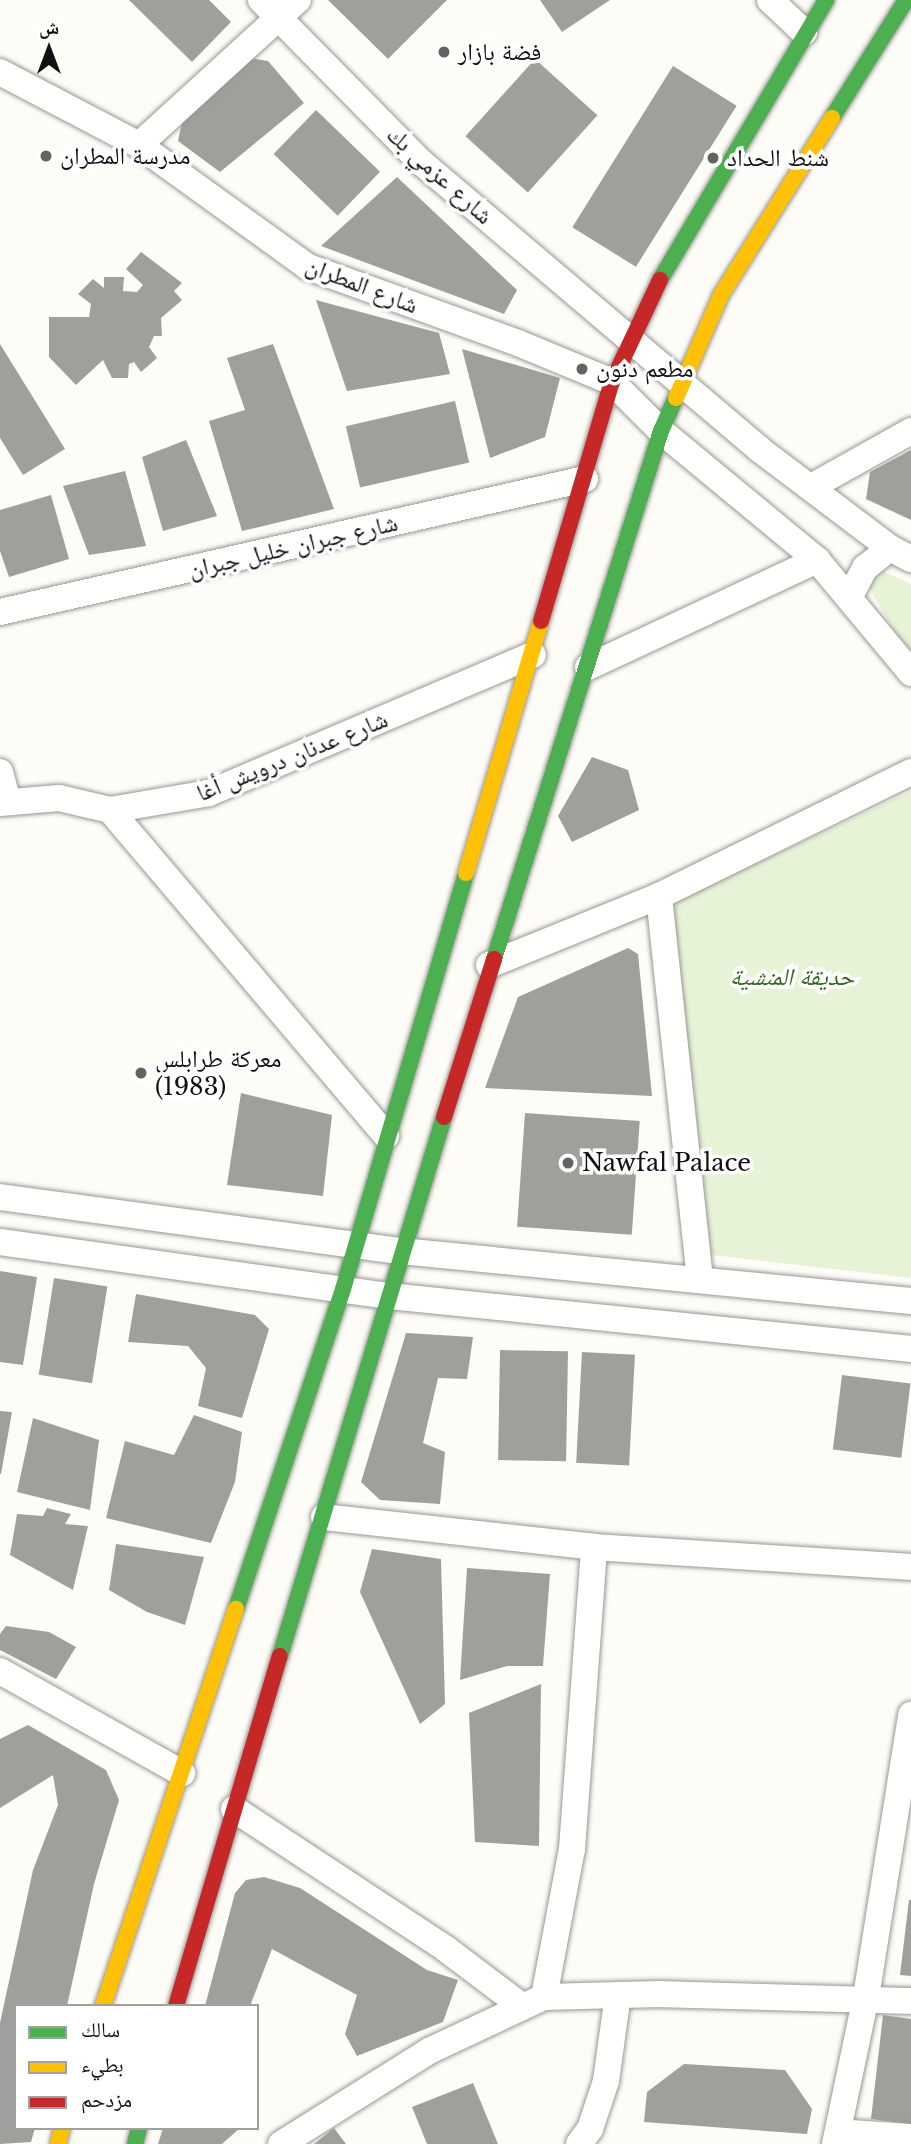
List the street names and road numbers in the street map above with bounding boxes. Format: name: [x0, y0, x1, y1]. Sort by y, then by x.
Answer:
street label: شارع عزمي بك: [381, 120, 499, 230]
street label: شارع المطران: [302, 250, 422, 320]
street label: شارع جبران خليل جبران: [186, 508, 400, 584]
street label: شارع عدنان درويش أغا: [192, 705, 392, 807]

